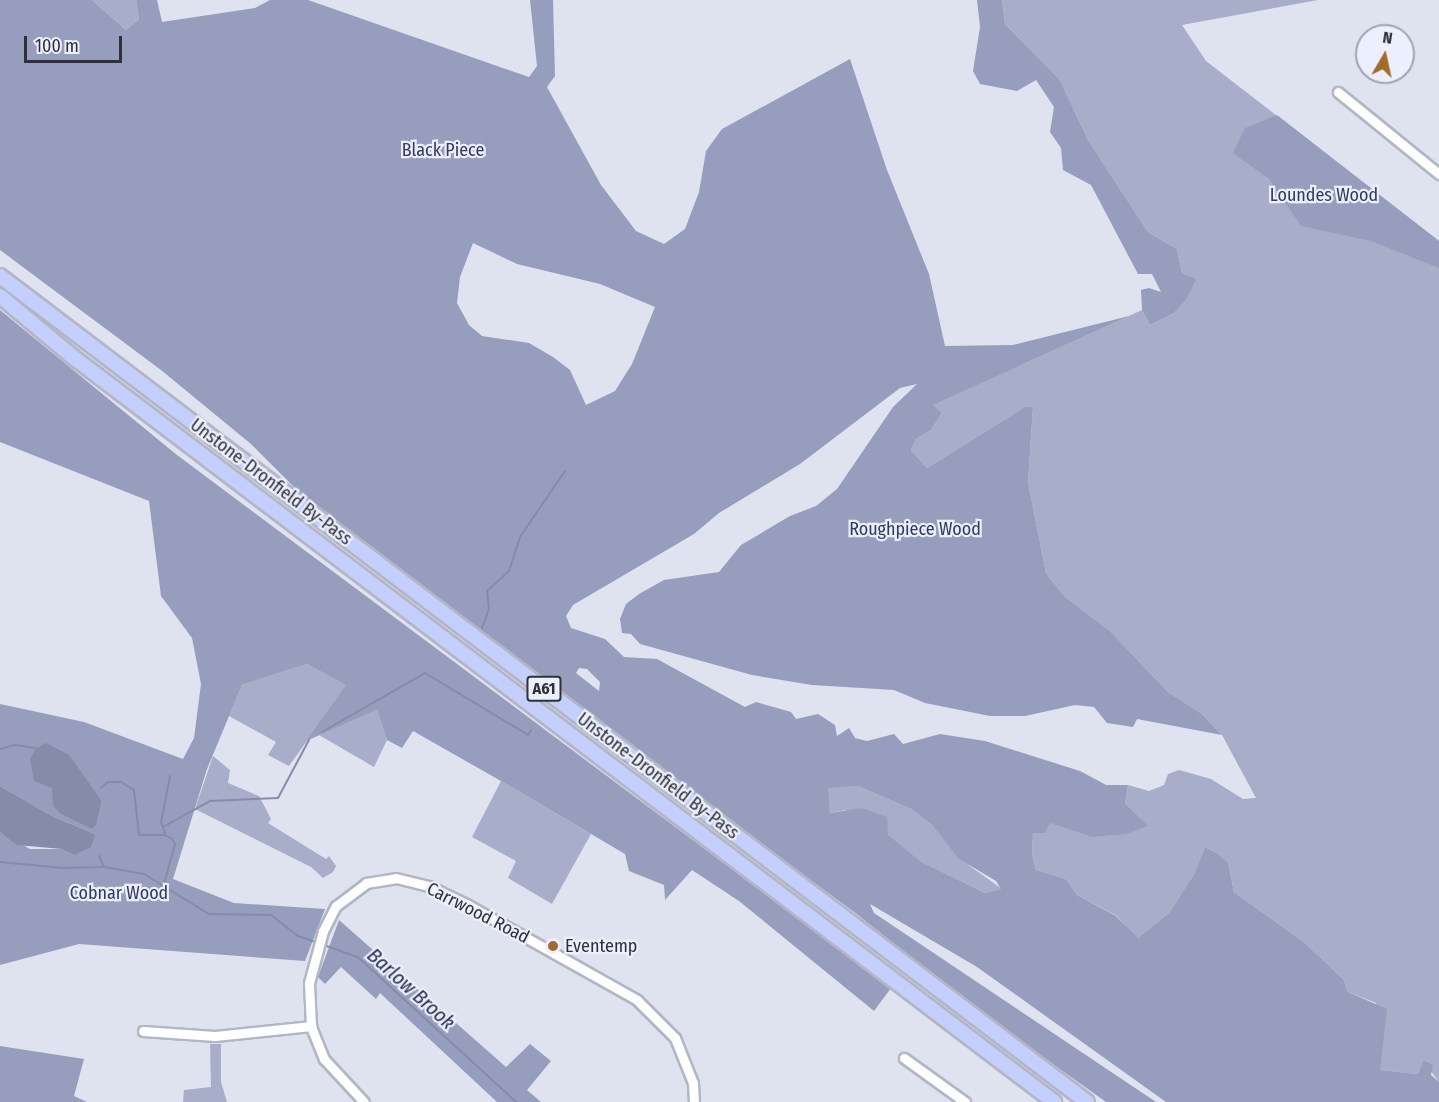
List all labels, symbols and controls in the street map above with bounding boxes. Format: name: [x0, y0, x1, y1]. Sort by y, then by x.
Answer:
scale bar: [27, 24, 124, 62]
north arrow: [1355, 24, 1415, 84]
text: N: [1381, 28, 1394, 48]
text: 100 m: [35, 35, 79, 57]
park label: Black Piece: [402, 139, 484, 161]
park label: Loundes Wood: [1270, 184, 1378, 206]
street label: Unstone-Dronfield By-Pass: [186, 414, 356, 550]
park label: Roughpiece Wood: [849, 518, 981, 540]
road number: A61: [526, 676, 562, 702]
street label: Unstone-Dronfield By-Pass: [573, 708, 743, 844]
street label: Carrwood Road: [423, 878, 533, 948]
park label: Cobnar Wood: [70, 882, 168, 904]
place label: Eventemp: [565, 935, 637, 957]
marker: Eventemp: [546, 939, 560, 953]
water label: Barlow Brook: [362, 943, 460, 1035]

